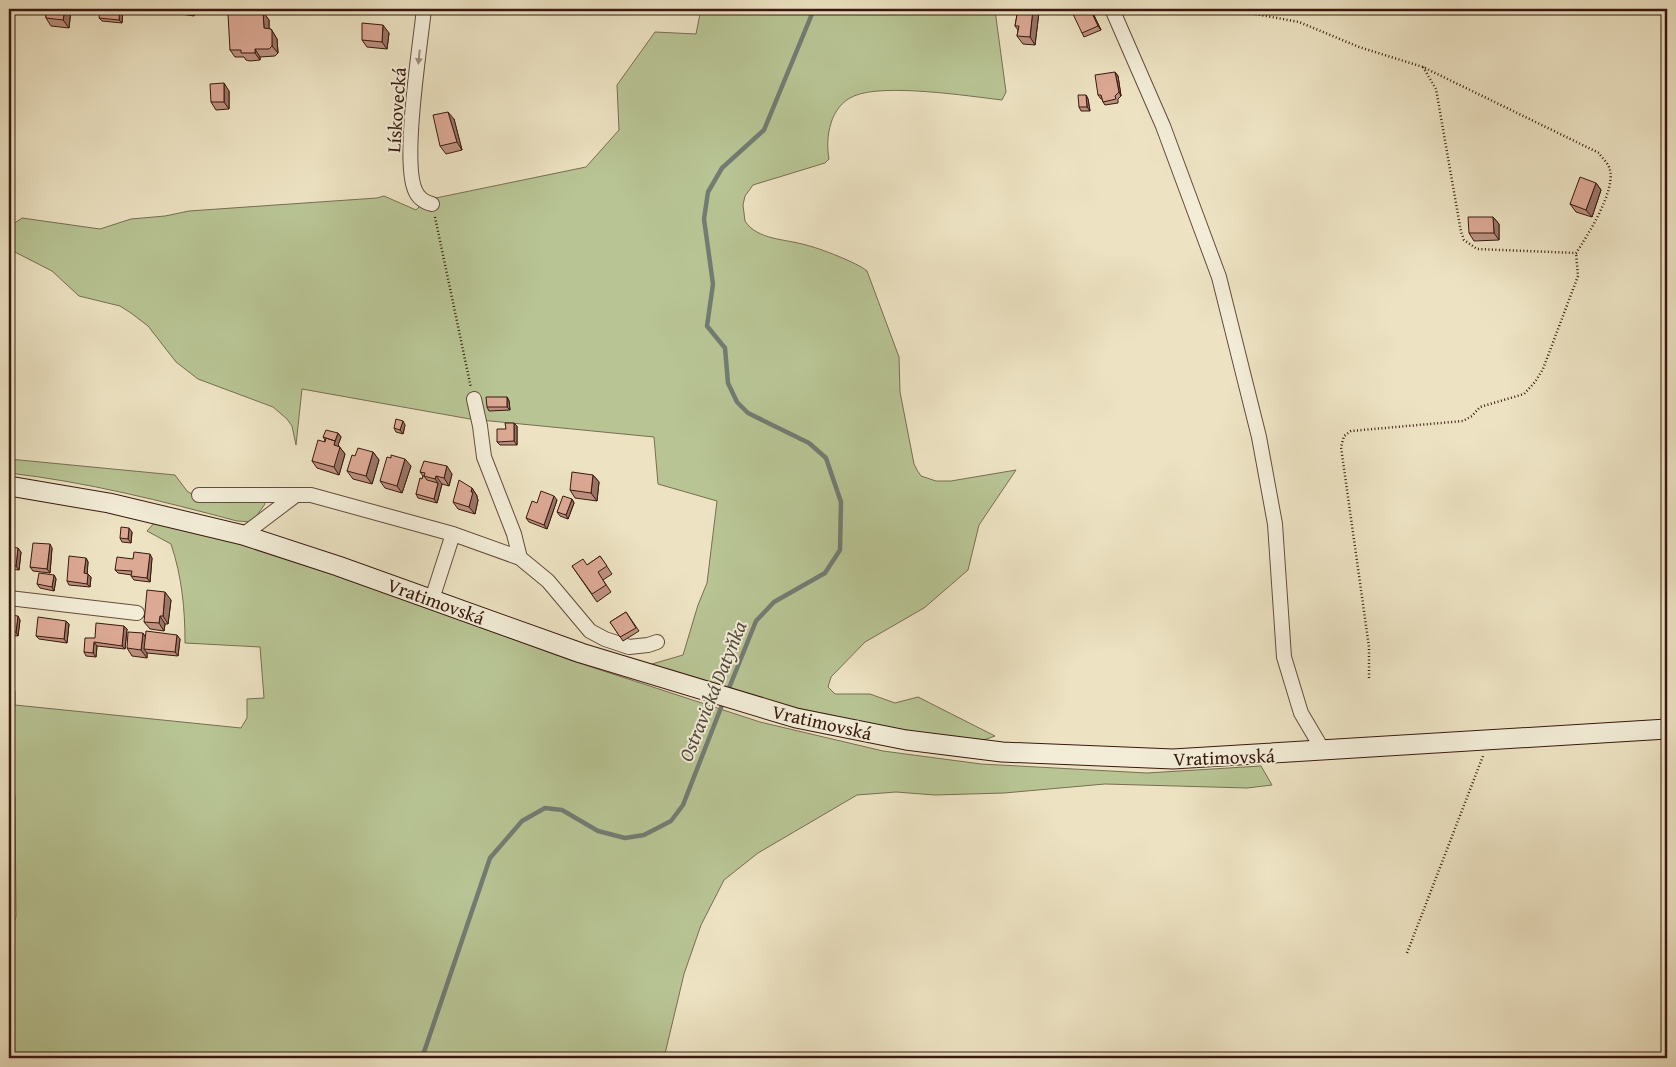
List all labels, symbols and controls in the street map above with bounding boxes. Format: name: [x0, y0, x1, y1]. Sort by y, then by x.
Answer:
one-way arrow: [415, 50, 423, 66]
street label: Lískovecká: [379, 66, 413, 154]
street label: Vratimovská: [383, 570, 489, 632]
water label: Ostravická Datyňka: [671, 616, 754, 766]
street label: Vratimovská: [769, 697, 875, 747]
street label: Vratimovská: [1173, 741, 1275, 773]

